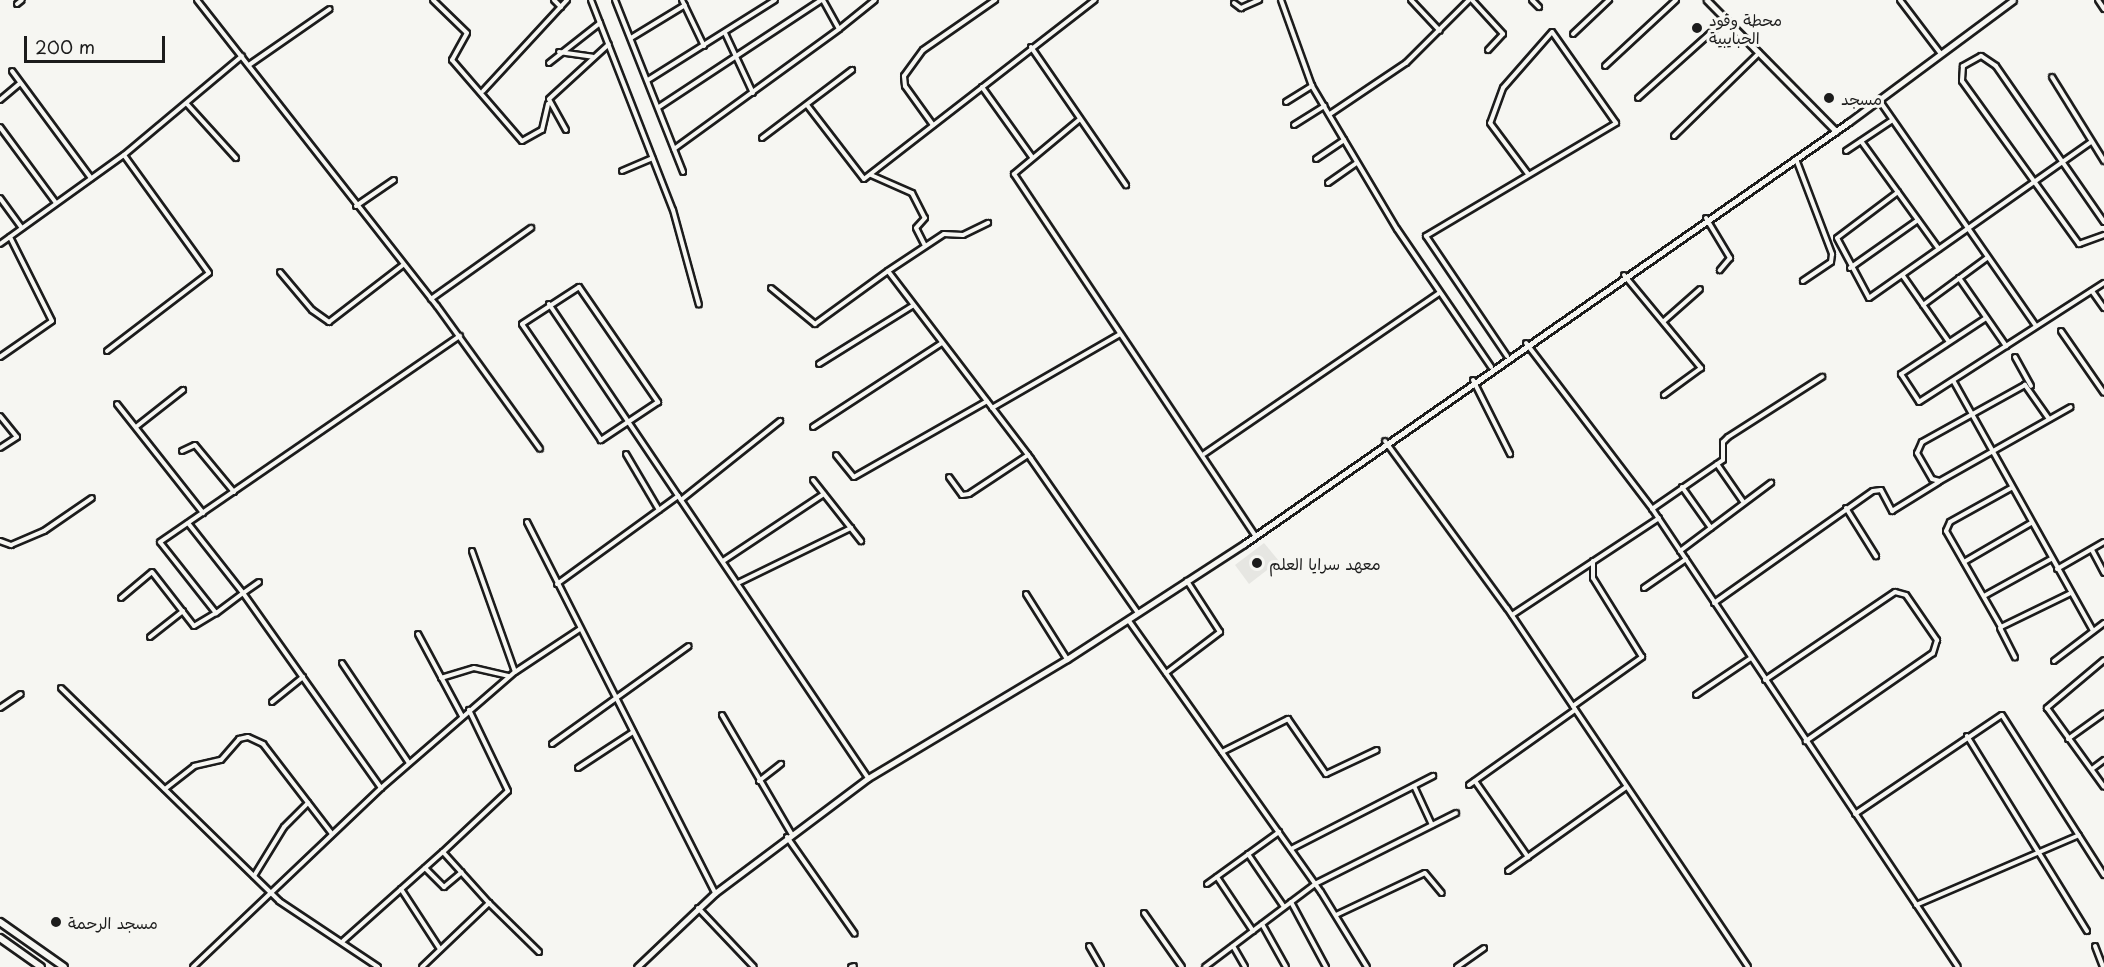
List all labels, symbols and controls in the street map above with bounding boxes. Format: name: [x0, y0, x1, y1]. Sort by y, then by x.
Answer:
place label: محطة وقود الحبايبية: [1709, 9, 1782, 47]
marker: محطة وقود الحبايبية: [1690, 21, 1704, 35]
scale bar: [27, 24, 168, 62]
text: 200 m: [35, 33, 95, 60]
place label: مسجد: [1841, 88, 1882, 108]
marker: مسجد: [1822, 91, 1836, 105]
place label: معهد سرايا العلم: [1269, 553, 1381, 573]
marker: معهد سرايا العلم: [1250, 556, 1264, 570]
place label: مسجد الرحمة: [68, 912, 158, 932]
marker: مسجد الرحمة: [49, 915, 63, 929]

